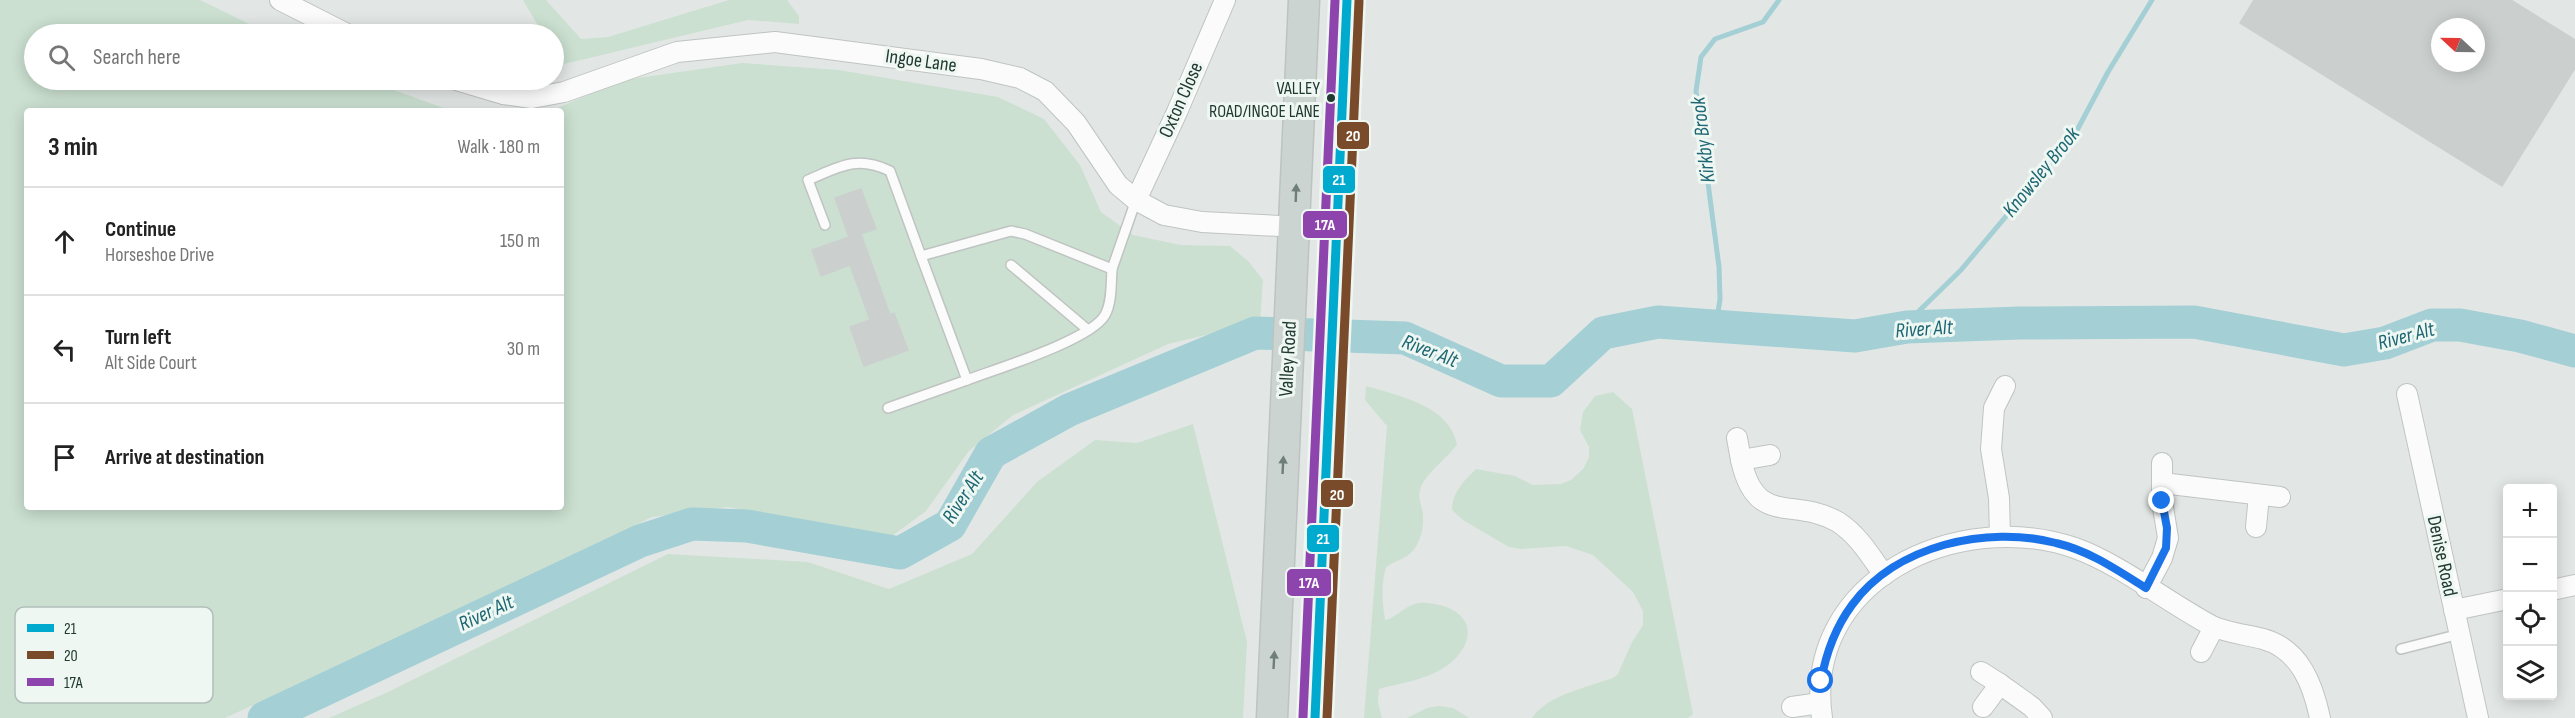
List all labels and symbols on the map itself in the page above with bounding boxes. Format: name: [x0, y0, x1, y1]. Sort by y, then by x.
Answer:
north arrow: [2431, 18, 2485, 72]
street label: Ingoe Lane: [884, 44, 958, 78]
street label: Oxton Close: [1154, 58, 1208, 142]
place label: VALLEY ROAD/INGOE LANE: [1209, 78, 1320, 122]
marker: VALLEY ROAD/INGOE LANE: [1325, 92, 1337, 104]
water label: Kirkby Brook: [1685, 95, 1721, 184]
line badge: 20: [1336, 121, 1370, 150]
water label: Knowsley Brook: [1997, 121, 2085, 222]
text: 20: [1346, 127, 1360, 146]
line badge: 21: [1322, 165, 1356, 194]
text: 21: [1332, 171, 1346, 190]
one-way arrow: [1291, 183, 1300, 202]
line badge: 17A: [1302, 210, 1348, 239]
text: 17A: [1315, 216, 1336, 235]
water label: River Alt: [1894, 314, 1954, 343]
water label: River Alt: [2375, 316, 2438, 356]
street label: Valley Road: [1274, 321, 1302, 397]
water label: River Alt: [1399, 329, 1462, 373]
one-way arrow: [1279, 455, 1288, 474]
water label: River Alt: [937, 465, 990, 528]
line badge: 20: [1320, 479, 1354, 508]
text: 20: [1330, 486, 1344, 505]
route end: [2148, 487, 2174, 513]
street label: Denise Road: [2422, 513, 2462, 599]
line badge: 21: [1306, 524, 1340, 553]
text: 21: [1316, 530, 1330, 549]
line badge: 17A: [1286, 568, 1332, 597]
text: 17A: [1299, 574, 1320, 593]
water label: River Alt: [455, 589, 518, 637]
legend: [15, 607, 213, 703]
text: 21: [64, 620, 77, 639]
text: 20: [64, 647, 78, 666]
one-way arrow: [1270, 650, 1279, 669]
route start: [1807, 667, 1833, 693]
text: 17A: [64, 674, 83, 693]

